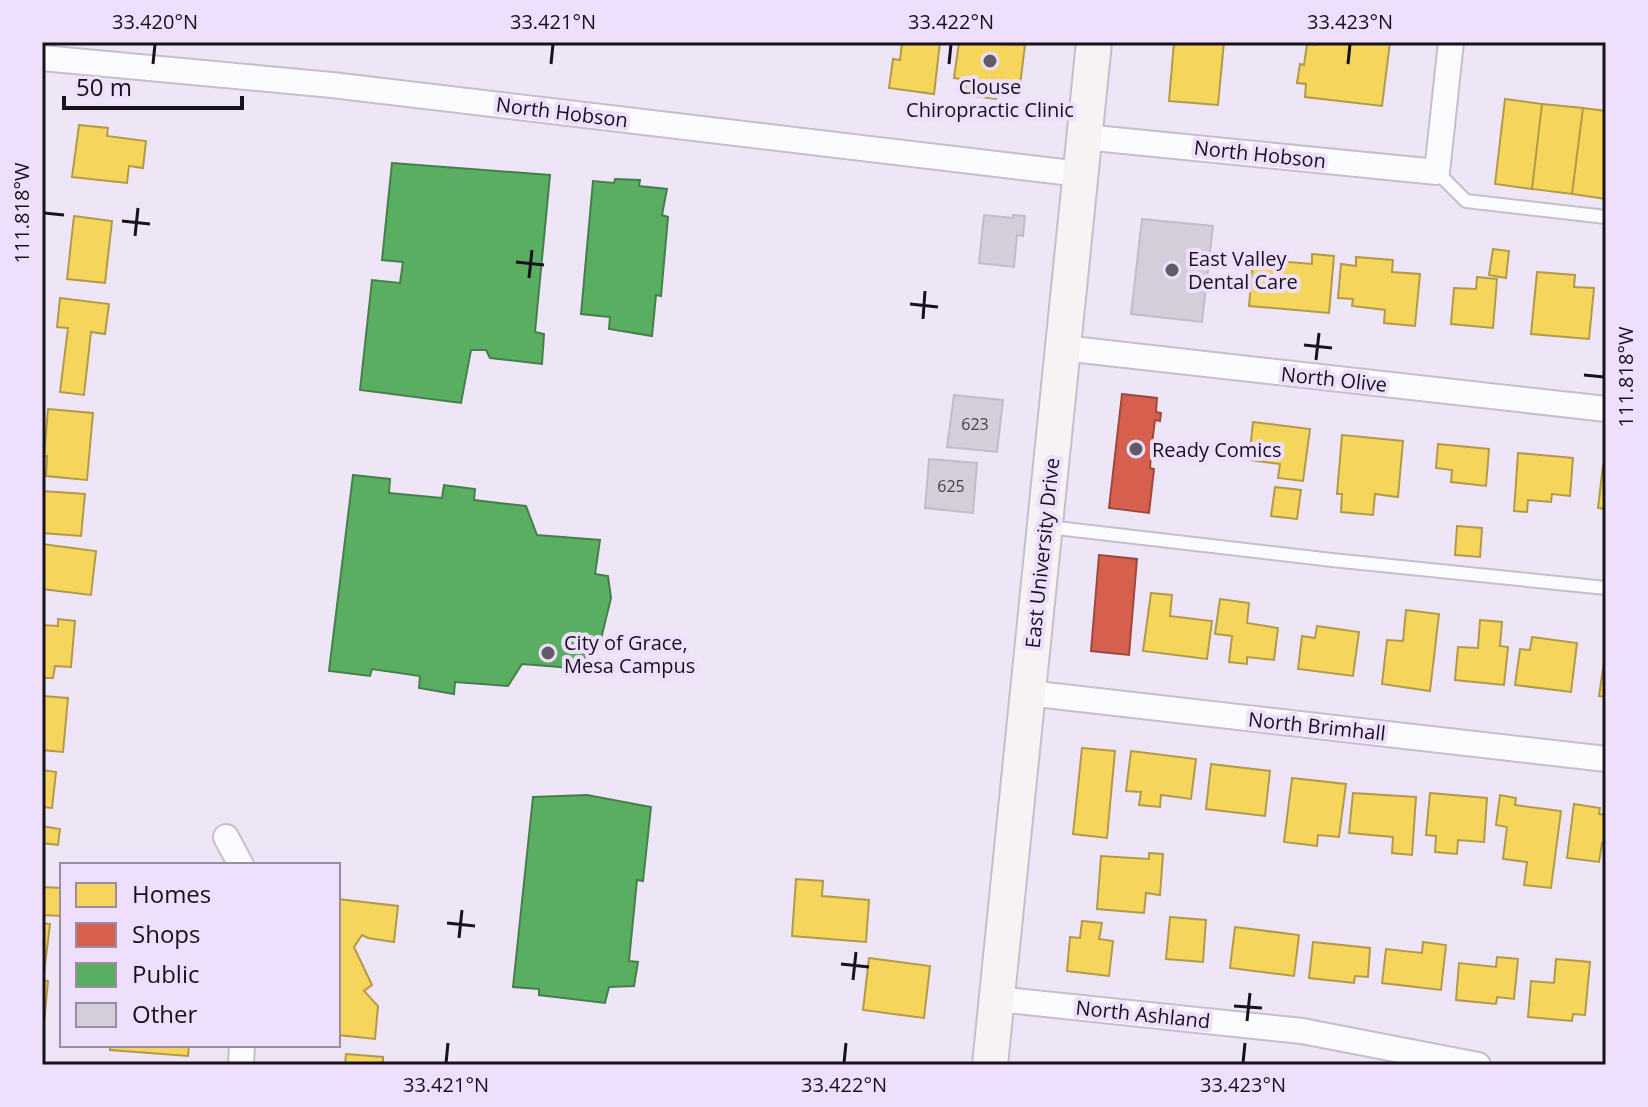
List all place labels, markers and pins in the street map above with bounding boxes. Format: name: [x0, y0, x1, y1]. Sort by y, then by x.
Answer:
marker: Clouse Chiropractic Clinic: [981, 52, 999, 70]
place label: Clouse Chiropractic Clinic: [906, 73, 1074, 123]
place label: East Valley Dental Care: [1188, 245, 1298, 295]
marker: East Valley Dental Care: [1163, 261, 1181, 279]
place label: Ready Comics: [1152, 436, 1281, 463]
marker: Ready Comics: [1127, 440, 1145, 458]
place label: City of Grace, Mesa Campus: [564, 629, 695, 679]
marker: City of Grace, Mesa Campus: [539, 644, 557, 662]

